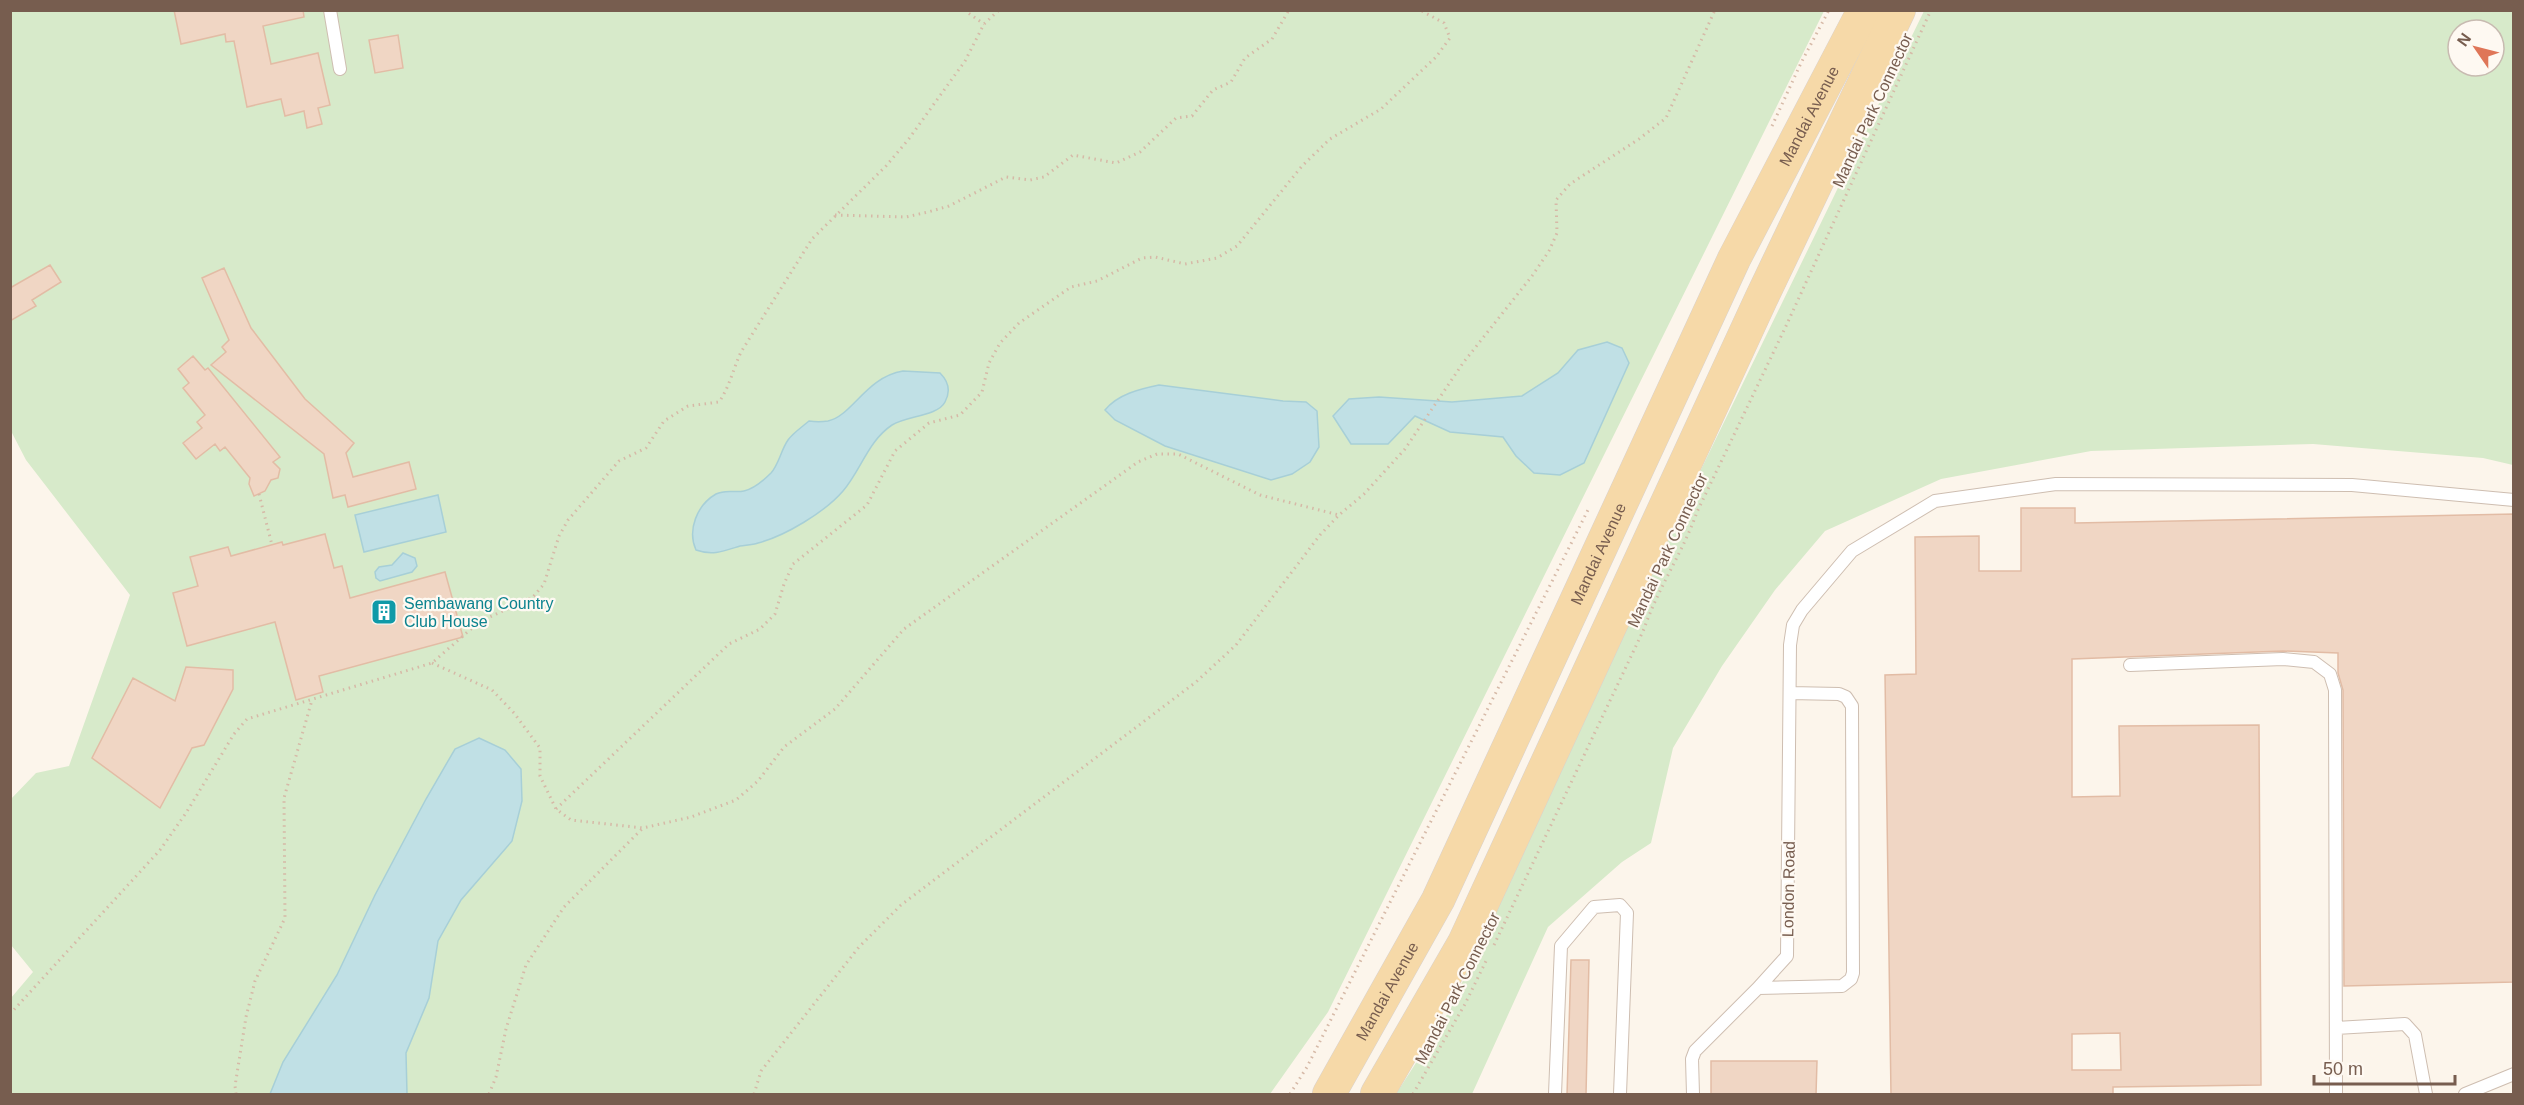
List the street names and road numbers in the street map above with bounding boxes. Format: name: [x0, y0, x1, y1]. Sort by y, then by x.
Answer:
street label: Mandai Park Connector: [1829, 30, 1916, 190]
street label: Mandai Avenue: [1776, 63, 1842, 169]
street label: Mandai Park Connector: [1624, 470, 1711, 630]
street label: Mandai Avenue: [1568, 500, 1629, 607]
street label: London Road: [1779, 841, 1798, 937]
street label: Mandai Park Connector: [1412, 909, 1503, 1067]
street label: Mandai Avenue: [1353, 939, 1422, 1044]

